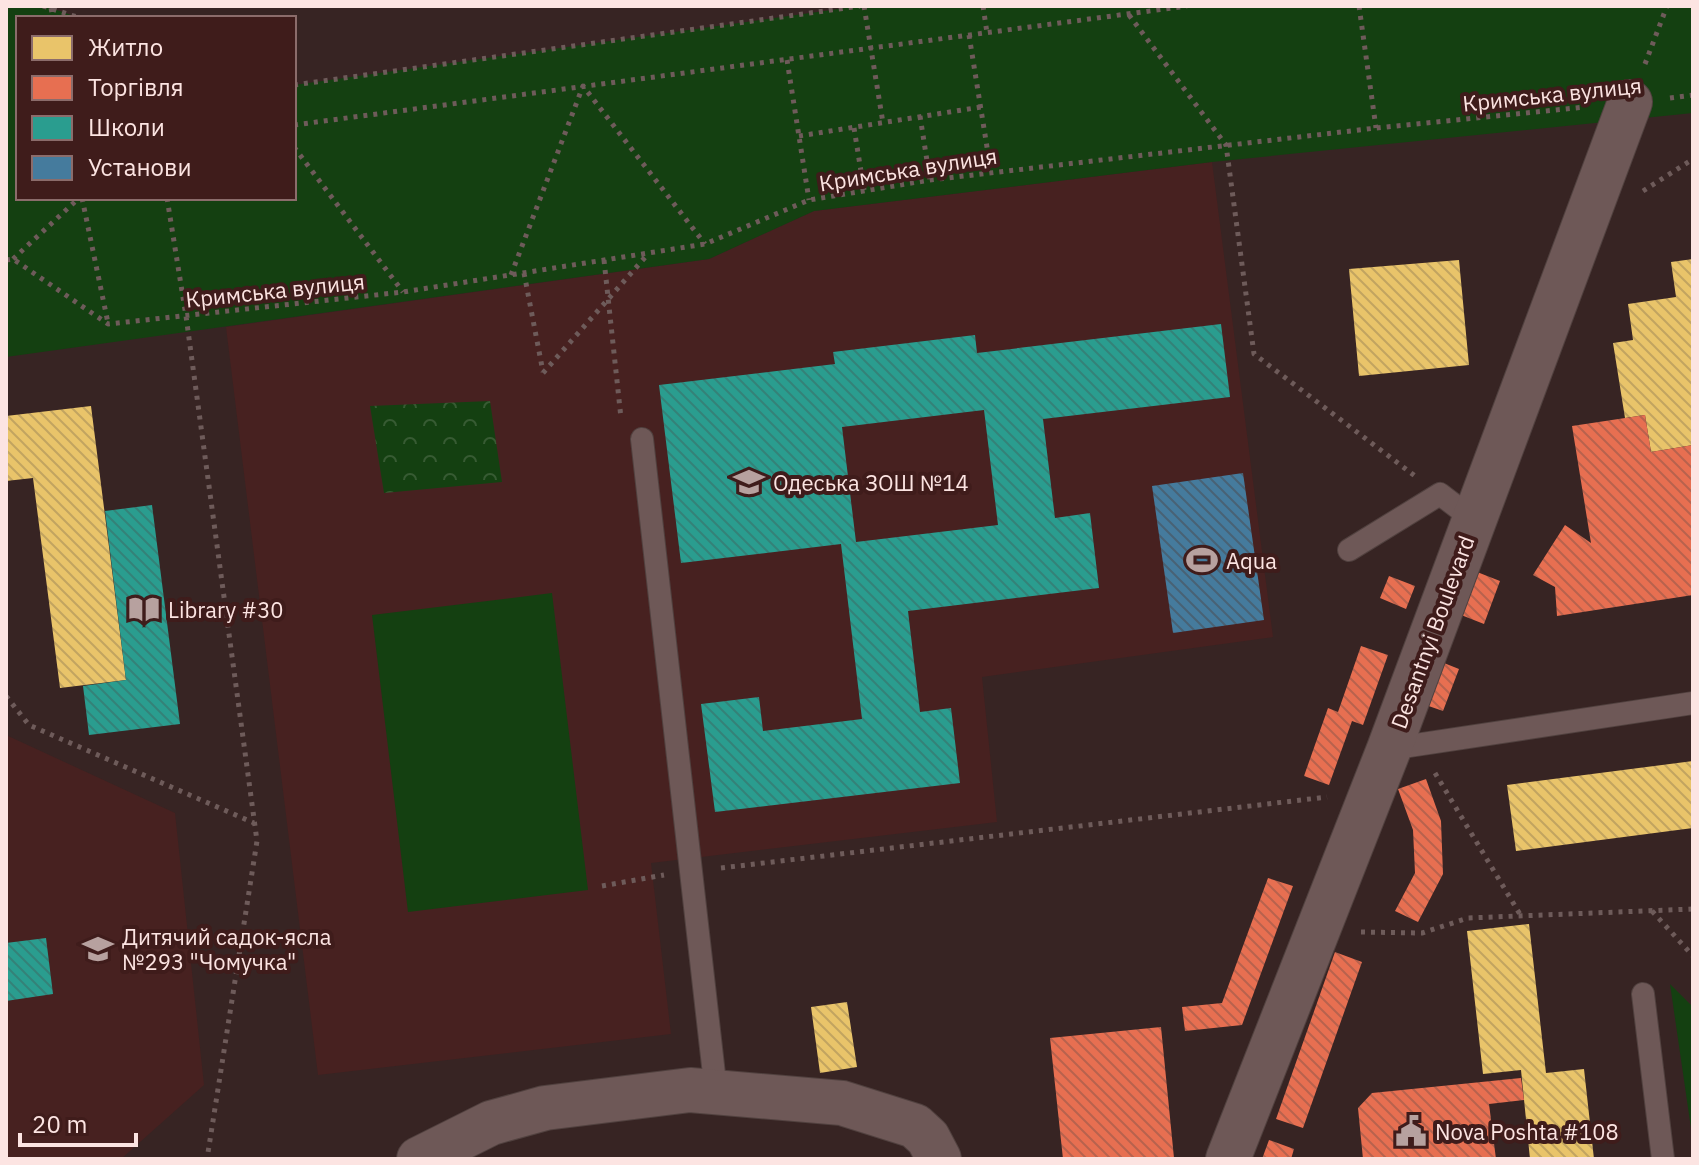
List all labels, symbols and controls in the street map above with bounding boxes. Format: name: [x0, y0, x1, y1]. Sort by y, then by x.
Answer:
legend: [16, 16, 296, 200]
text: Житло: [88, 31, 163, 63]
street label: Кримська вулиця: [1461, 70, 1643, 118]
text: Торгівля: [88, 71, 184, 103]
text: Школи: [88, 111, 165, 143]
street label: Кримська вулиця: [817, 141, 999, 197]
text: Установи: [88, 151, 192, 183]
street label: Кримська вулиця: [184, 266, 366, 314]
school or university icon: Одеська ЗОШ №14: [732, 465, 766, 499]
place label: Одеська ЗОШ №14: [773, 468, 969, 497]
street label: Desantnyi Boulevard: [1384, 531, 1480, 733]
sports icon: Aqua: [1185, 543, 1219, 577]
place label: Aqua: [1226, 546, 1277, 575]
library icon: Library #30: [127, 592, 161, 626]
place label: Library #30: [168, 595, 284, 624]
place label: Дитячий садок-ясла №293 "Чомучка": [122, 922, 332, 976]
school or university icon: Дитячий садок-ясла №293 "Чомучка": [81, 932, 115, 966]
scale bar: [20, 1097, 136, 1147]
text: 20 m: [32, 1108, 87, 1140]
public building icon: Nova Poshta #108: [1394, 1114, 1428, 1148]
place label: Nova Poshta #108: [1435, 1117, 1619, 1146]

